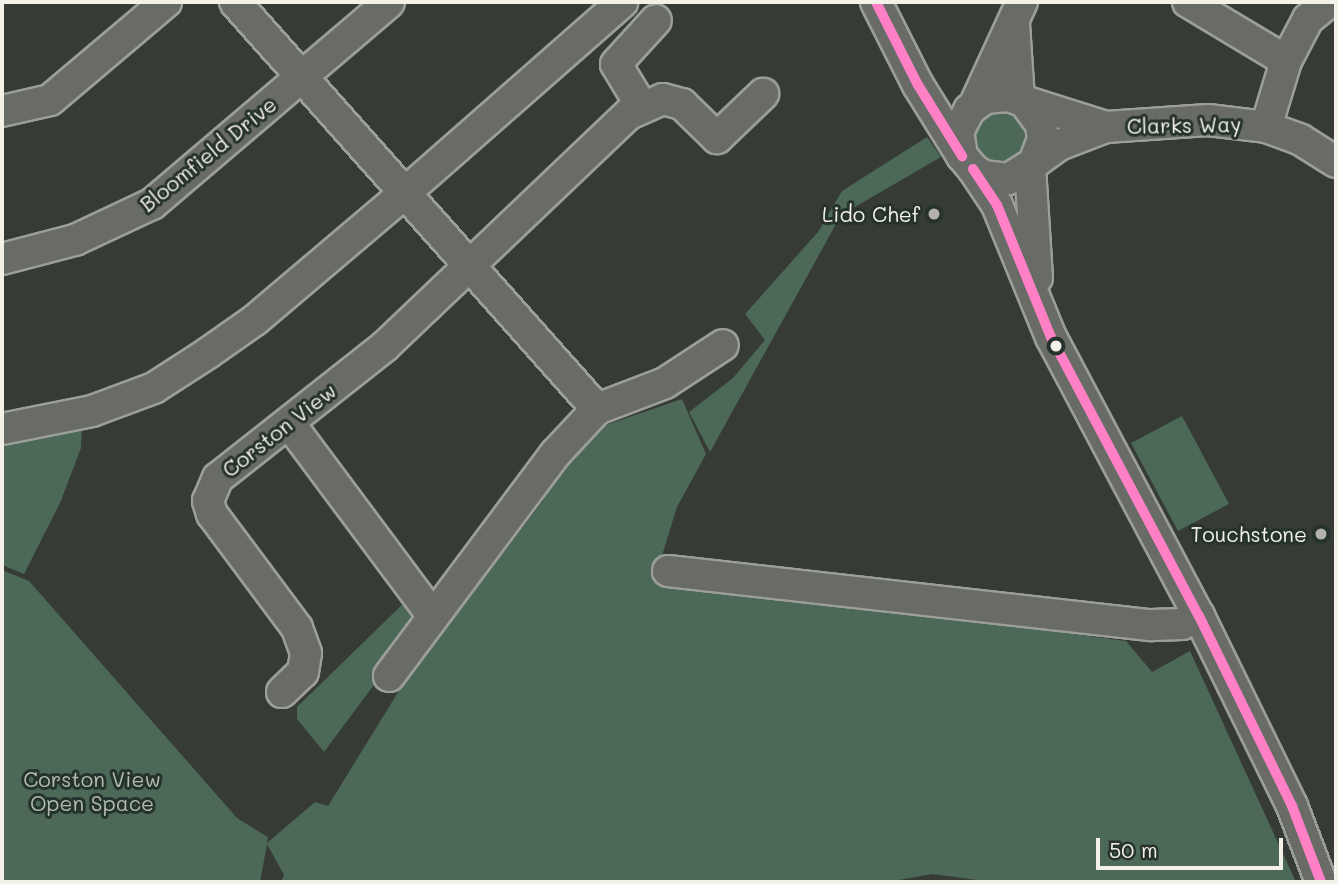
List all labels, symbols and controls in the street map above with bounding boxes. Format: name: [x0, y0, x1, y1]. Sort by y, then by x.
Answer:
street label: Bloomfield Drive: [135, 91, 281, 217]
street label: Clarks Way: [1127, 111, 1241, 139]
place label: Lido Chef: [822, 201, 920, 227]
marker: Lido Chef: [926, 206, 942, 222]
unlabelled marker: [1049, 339, 1063, 353]
street label: Corston View: [217, 378, 341, 482]
place label: Touchstone: [1191, 521, 1307, 547]
marker: Touchstone: [1313, 526, 1329, 542]
park label: Corston View Open Space: [23, 766, 161, 816]
scale bar: [1100, 824, 1287, 868]
text: 50 m: [1109, 836, 1158, 863]

